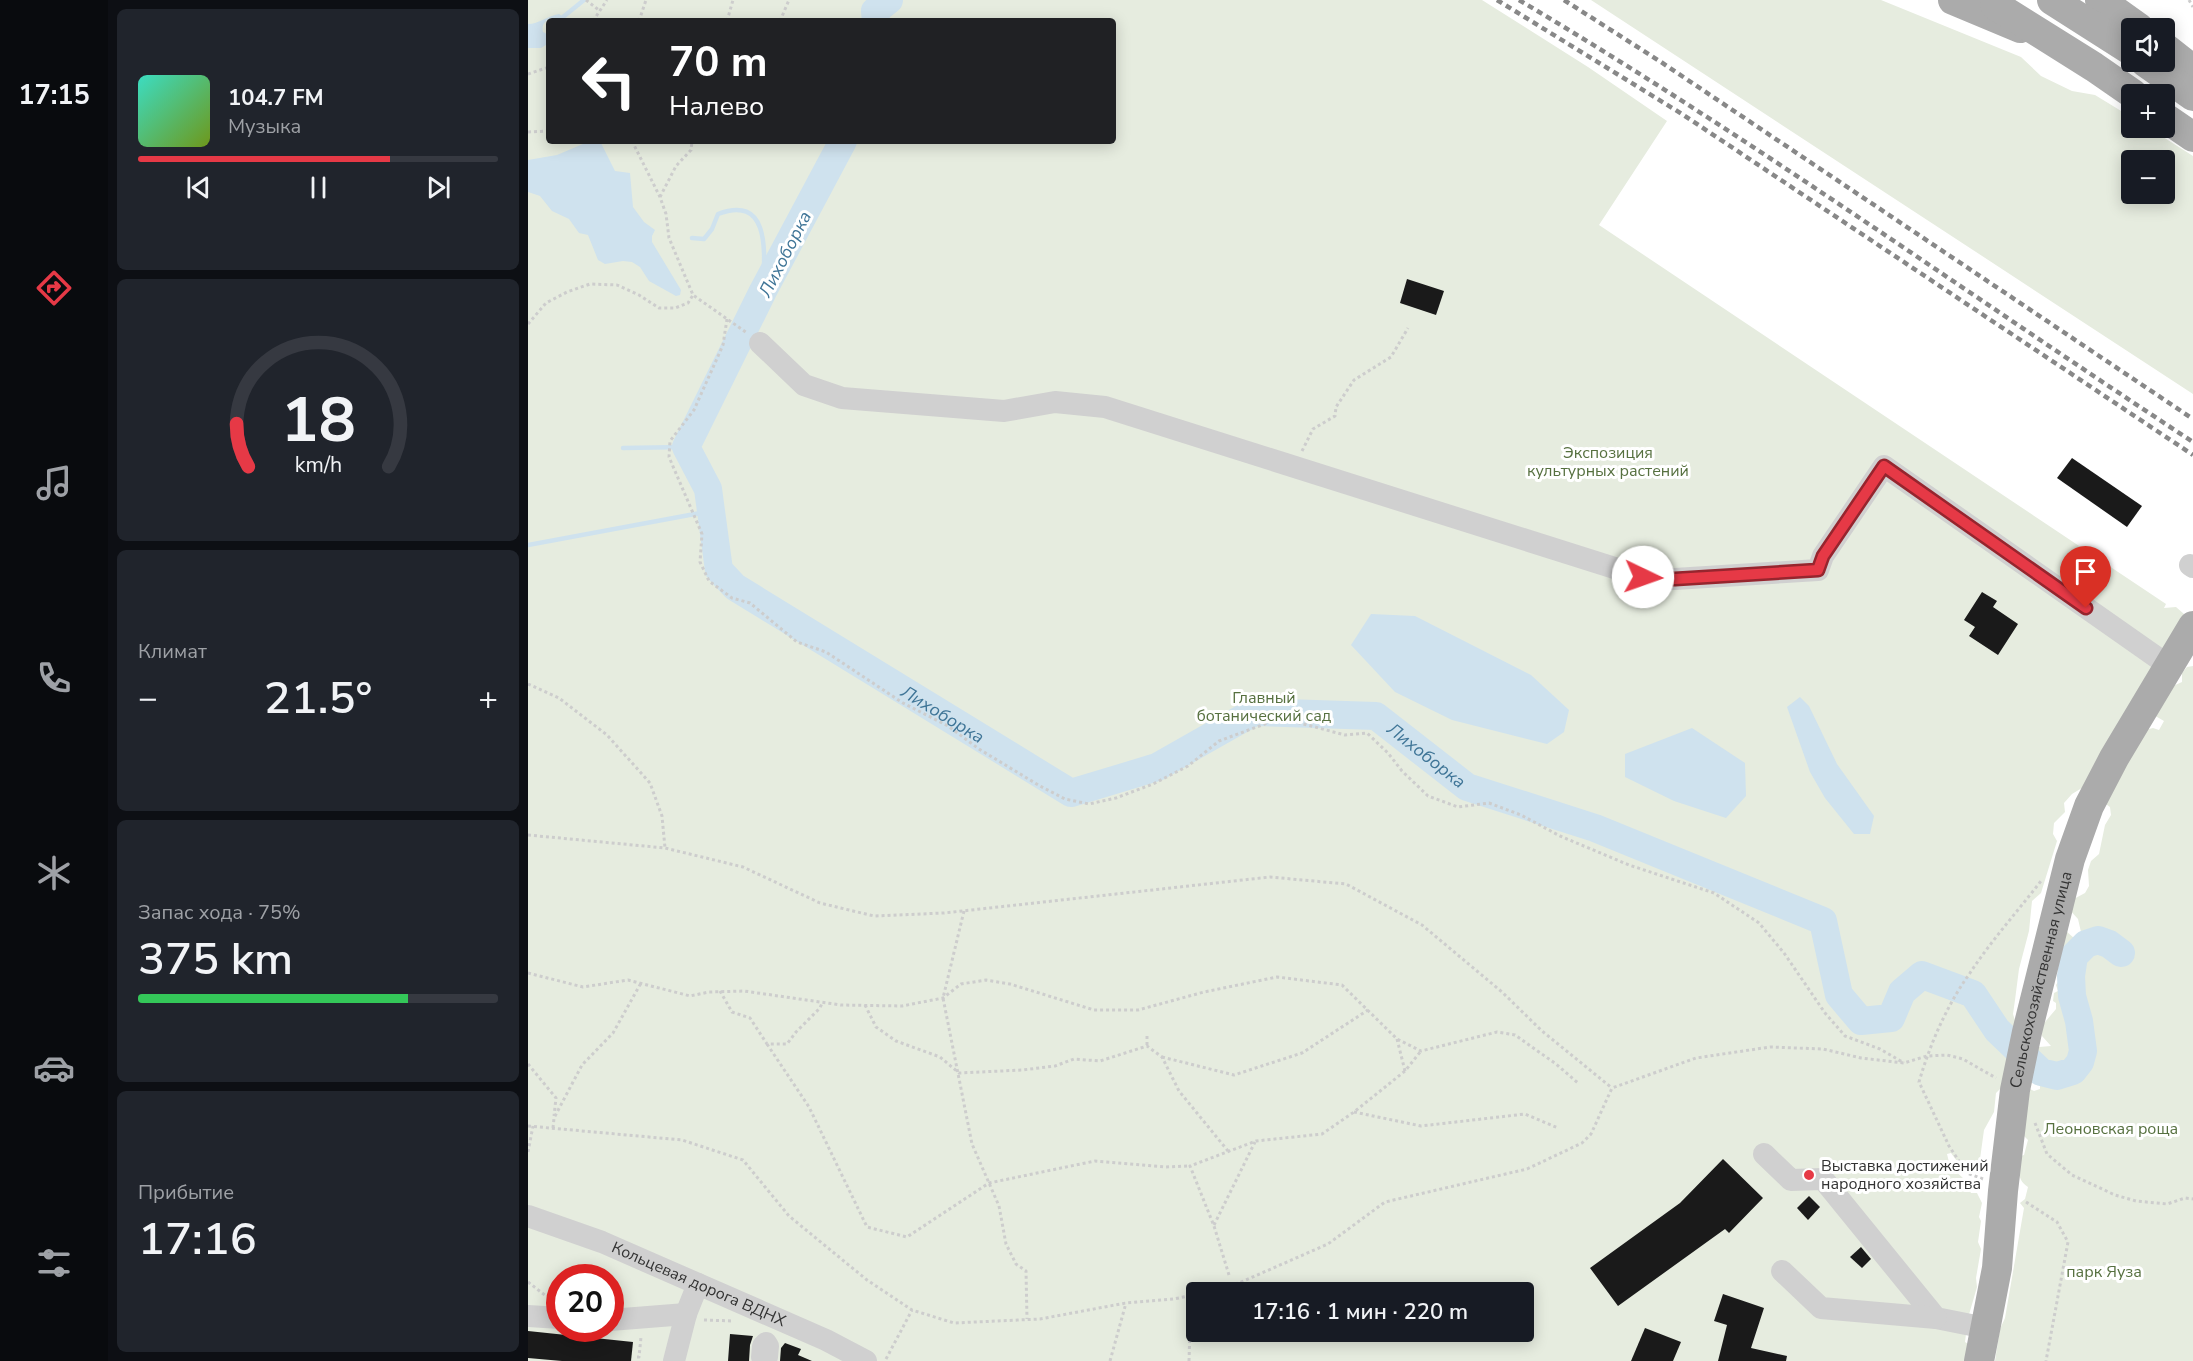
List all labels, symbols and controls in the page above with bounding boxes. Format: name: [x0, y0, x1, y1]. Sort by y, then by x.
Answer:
map controls: [2121, 18, 2175, 204]
button: sound: [2121, 18, 2175, 72]
text: 70 m: [669, 34, 768, 91]
icon: left: [570, 42, 648, 120]
text: 17:15: [18, 77, 90, 114]
text: 104.7 FM: [228, 83, 324, 113]
button: +: [2121, 84, 2175, 138]
text: Налево: [669, 88, 764, 125]
text: Музыка: [228, 113, 301, 140]
button: −: [2121, 150, 2175, 204]
icon: previous: [182, 171, 215, 204]
icon: pause: [302, 171, 335, 204]
icon: next: [422, 171, 455, 204]
water label: Лихоборка: [753, 207, 817, 302]
icon: directions: [33, 267, 75, 309]
text: 18: [281, 378, 355, 463]
park label: Экспозиция культурных растений: [1527, 442, 1689, 482]
text: km/h: [294, 451, 342, 481]
icon: music: [33, 462, 75, 504]
position arrow: [1611, 545, 1675, 609]
pin: [2060, 546, 2111, 608]
icon: arrive: [2069, 555, 2102, 588]
text: Климат: [138, 638, 207, 665]
icon: phone: [33, 657, 75, 699]
text: 21.5°: [264, 668, 372, 729]
text: −: [138, 676, 158, 721]
text: +: [478, 676, 498, 721]
water label: Лихоборка: [896, 679, 989, 749]
park label: Главный ботанический сад: [1197, 687, 1332, 727]
water label: Лихоборка: [1381, 716, 1471, 794]
icon: climate: [33, 852, 75, 894]
street label: Сельскохозяйственная улица: [2005, 869, 2078, 1090]
text: Запас хода · 75%: [138, 899, 301, 926]
text: 375 km: [138, 929, 293, 990]
icon: car: [33, 1047, 75, 1089]
park label: Леоновская роща: [2044, 1118, 2178, 1140]
place label: Выставка достижений народного хозяйства: [1821, 1155, 1989, 1195]
marker: Выставка достижений народного хозяйства: [1802, 1168, 1816, 1182]
text: Прибытие: [138, 1179, 234, 1206]
text: 17:16: [138, 1209, 257, 1270]
street label: Кольцевая дорога ВДНХ: [608, 1237, 790, 1332]
icon: filters: [33, 1242, 75, 1284]
park label: парк Яуза: [2066, 1261, 2142, 1283]
speed limit sign: 20: [546, 1264, 624, 1342]
text: 17:16 · 1 мин · 220 m: [1252, 1297, 1468, 1327]

